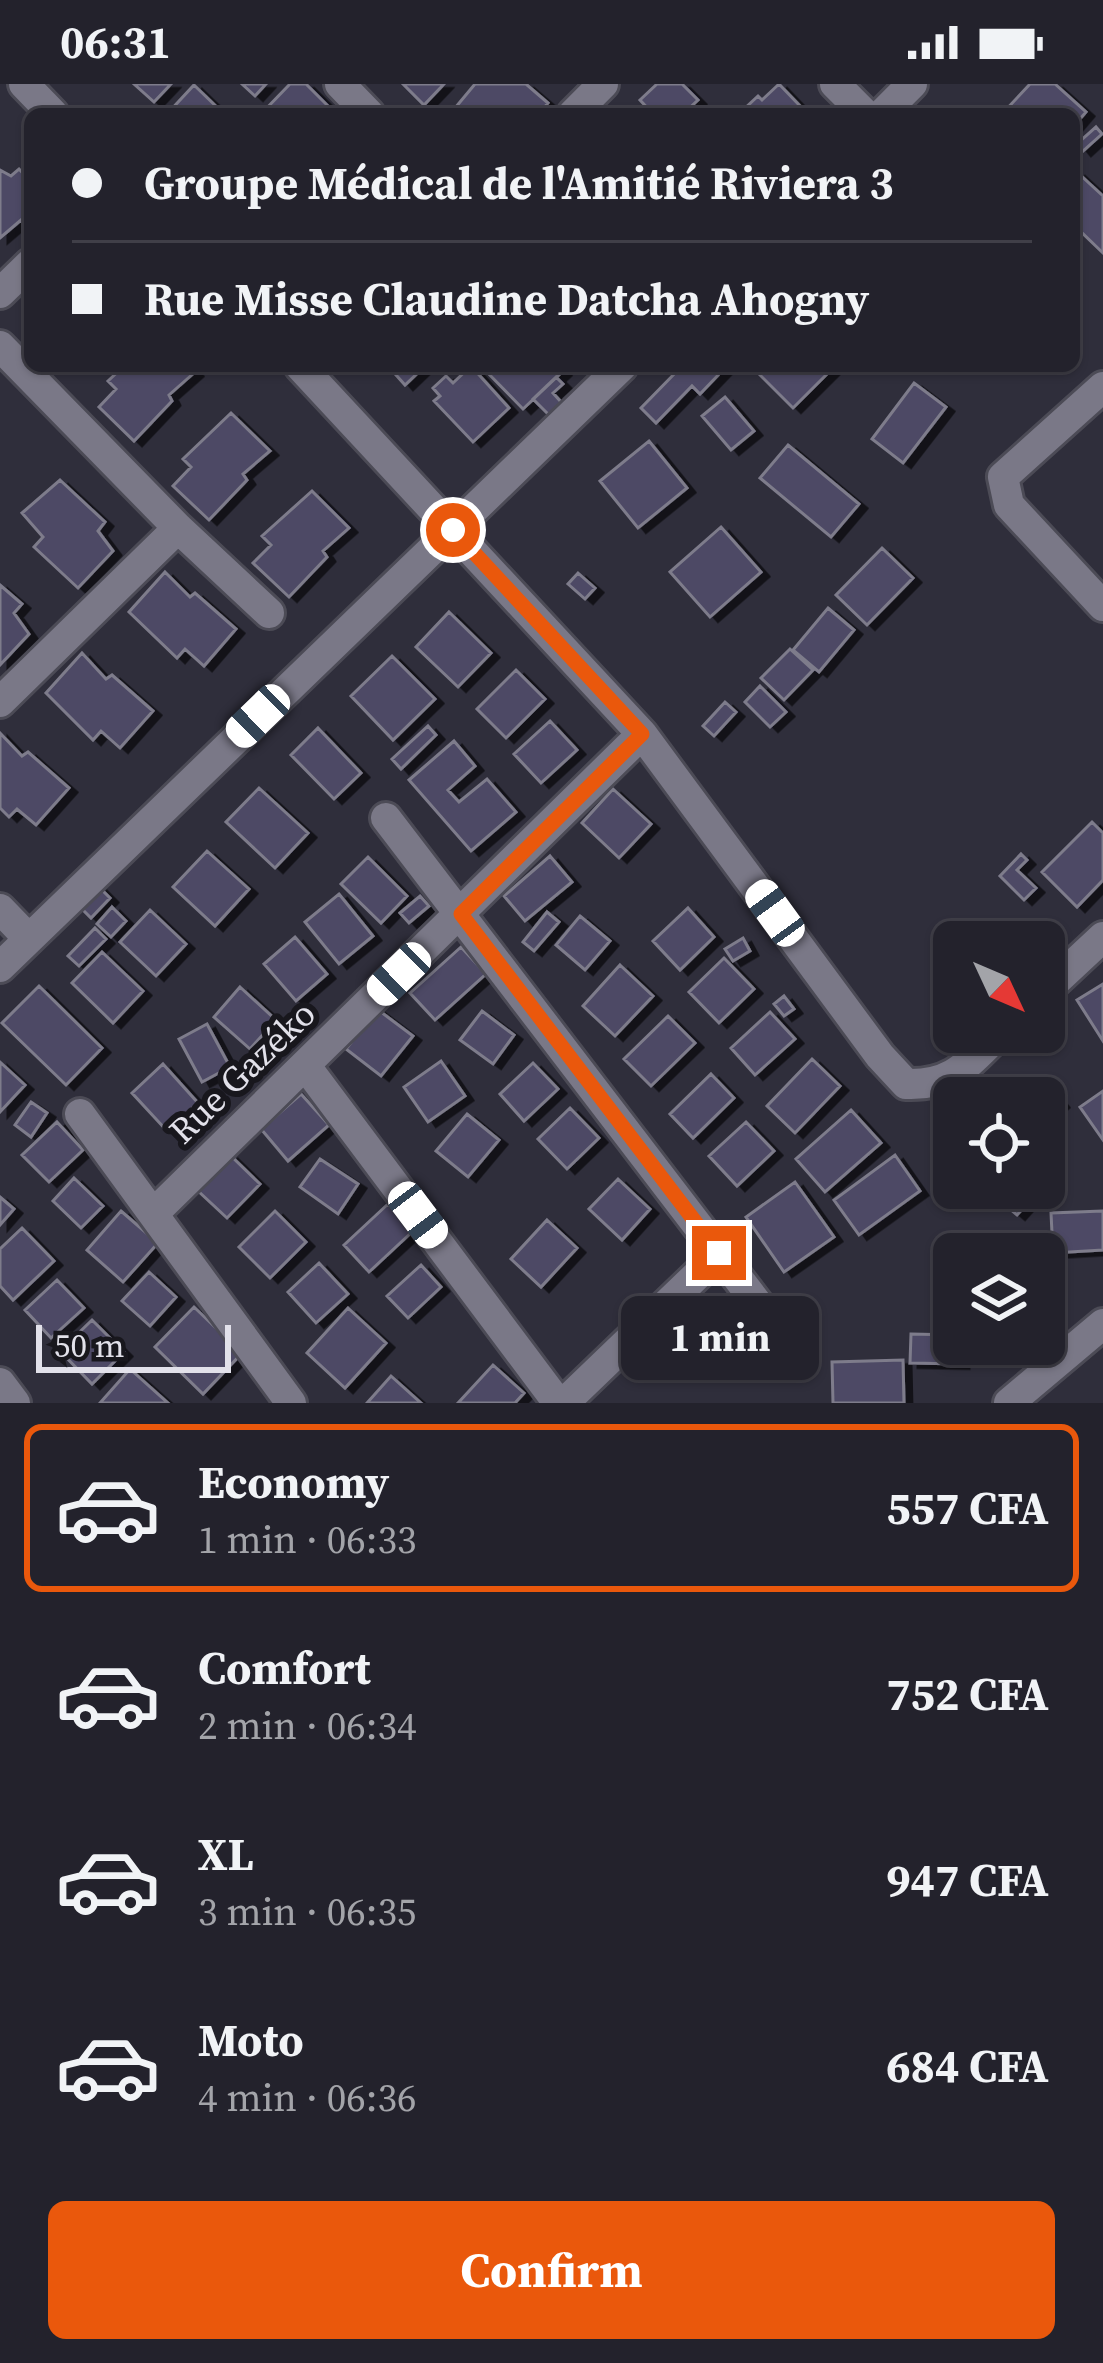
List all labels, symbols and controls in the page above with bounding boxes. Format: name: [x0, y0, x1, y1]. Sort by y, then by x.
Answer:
text: 06:31: [60, 11, 171, 73]
text: Groupe Médical de l'Amitié Riviera 3: [144, 152, 894, 214]
text: Rue Misse Claudine Datcha Ahogny: [144, 268, 869, 330]
route start: [426, 503, 480, 557]
car: [220, 678, 296, 754]
car: [739, 873, 811, 953]
north arrow: [933, 921, 1065, 1053]
map controls: [933, 921, 1065, 1365]
car: [361, 936, 437, 1012]
street label: Rue Gazéko: [158, 990, 326, 1154]
button: locate: [933, 1077, 1065, 1209]
car: [382, 1175, 454, 1255]
route end: [692, 1226, 746, 1280]
button: layers: [933, 1233, 1065, 1365]
callout: 1 min: [620, 1295, 818, 1379]
text: 1 min: [669, 1311, 771, 1364]
scale bar: [36, 1319, 231, 1372]
text: 50 m: [54, 1323, 124, 1368]
text: Economy: [198, 1451, 389, 1513]
icon: car: [54, 1454, 162, 1562]
text: 557 CFA: [886, 1477, 1049, 1539]
text: 1 min · 06:33: [198, 1513, 417, 1566]
text: Comfort: [198, 1637, 371, 1699]
icon: car: [54, 1640, 162, 1748]
text: 752 CFA: [886, 1663, 1049, 1725]
text: 2 min · 06:34: [198, 1699, 417, 1752]
text: XL: [198, 1823, 254, 1885]
icon: car: [54, 1826, 162, 1934]
text: 947 CFA: [886, 1849, 1049, 1911]
text: 3 min · 06:35: [198, 1885, 417, 1938]
text: Moto: [198, 2009, 304, 2071]
icon: car: [54, 2012, 162, 2120]
text: 684 CFA: [886, 2035, 1049, 2097]
text: 4 min · 06:36: [198, 2071, 417, 2124]
button: Confirm: [48, 2201, 1055, 2339]

